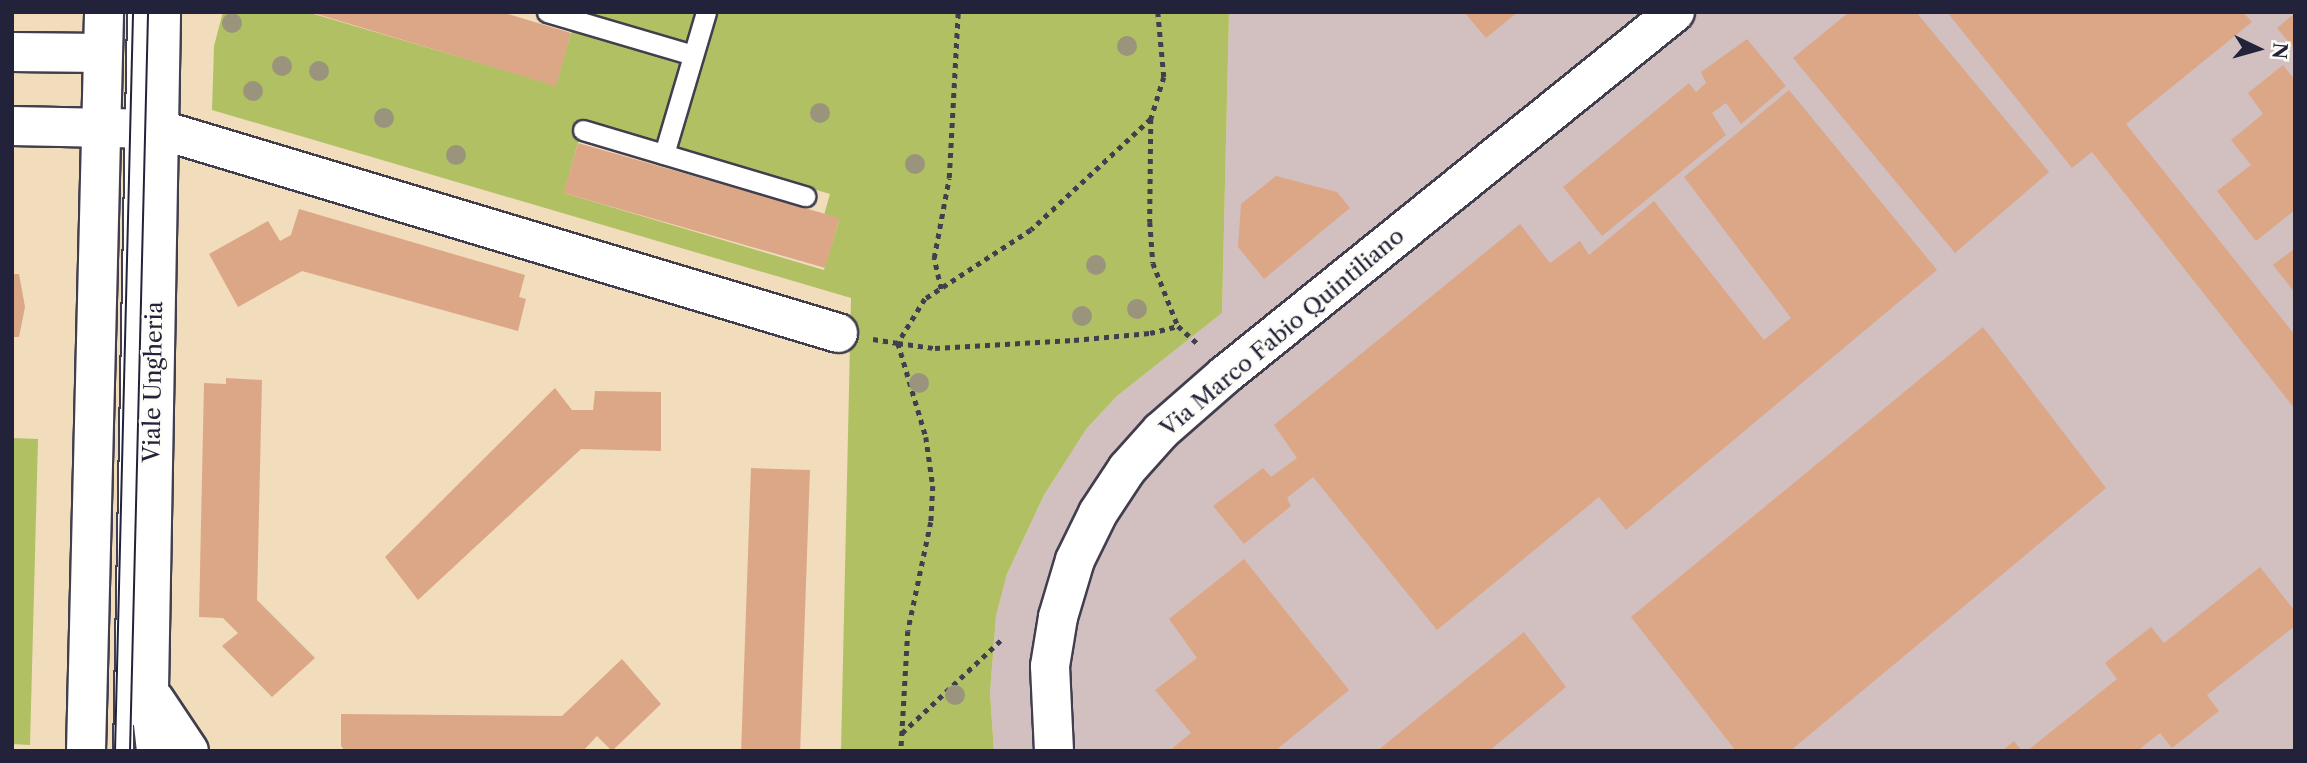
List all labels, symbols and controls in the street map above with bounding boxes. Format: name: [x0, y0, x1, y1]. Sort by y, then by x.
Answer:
north arrow: [2223, 14, 2293, 84]
text: N: [2267, 42, 2292, 60]
street label: Via Marco Fabio Quintiliano: [1154, 222, 1410, 442]
street label: Viale Ungheria: [138, 301, 168, 463]

